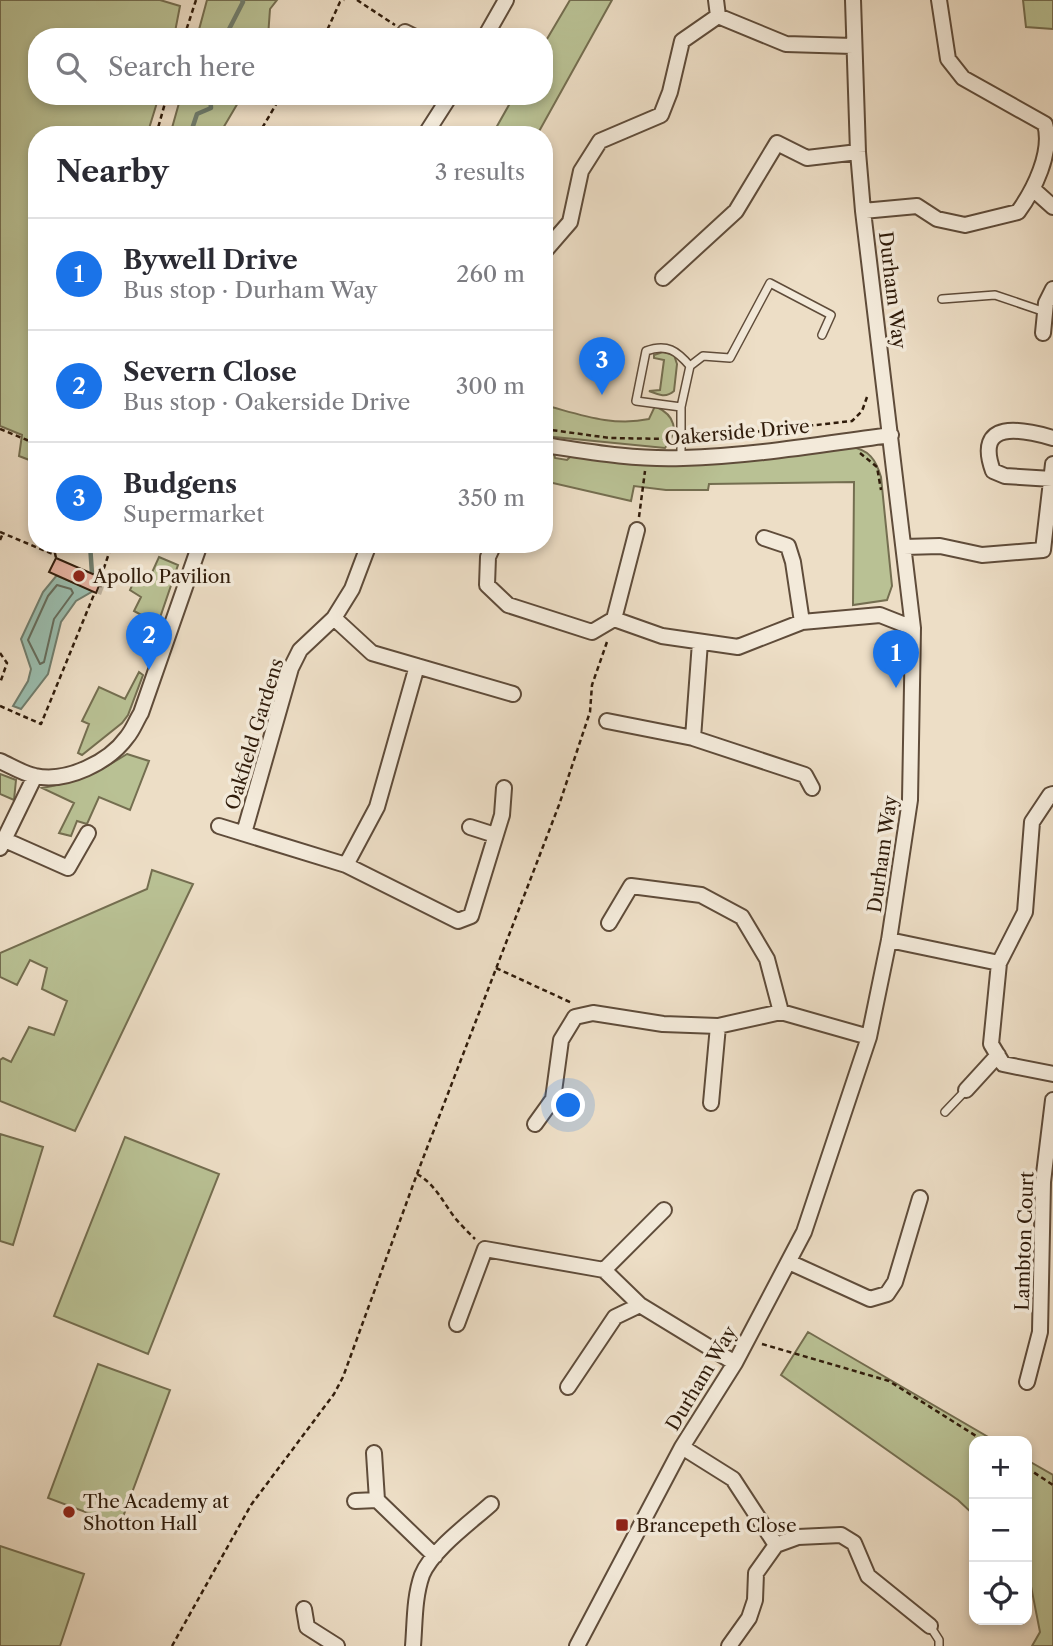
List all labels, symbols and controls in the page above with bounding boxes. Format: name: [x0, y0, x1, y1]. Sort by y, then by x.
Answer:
search box: [28, 28, 553, 105]
icon: search: [52, 48, 90, 86]
text: Search here: [108, 51, 255, 83]
text: Nearby: [56, 153, 169, 190]
text: 3 results: [435, 158, 525, 186]
street label: Durham Way: [874, 230, 911, 351]
text: Bywell Drive: [123, 244, 298, 276]
text: 1: [74, 260, 84, 288]
text: 260 m: [456, 260, 525, 288]
text: Bus stop · Durham Way: [123, 276, 378, 304]
pin: 3: [579, 337, 625, 395]
text: Severn Close: [123, 356, 297, 388]
text: 2: [72, 372, 86, 400]
text: 300 m: [456, 372, 525, 400]
text: Bus stop · Oakerside Drive: [123, 388, 410, 416]
street label: Oakerside Drive: [664, 415, 810, 450]
text: Budgens: [123, 468, 237, 500]
text: 3: [73, 484, 86, 512]
text: 350 m: [458, 484, 525, 512]
text: Supermarket: [123, 500, 264, 528]
place label: Apollo Pavilion: [92, 565, 231, 588]
marker: Apollo Pavilion: [71, 568, 87, 584]
pin: 2: [126, 612, 172, 670]
pin: 1: [873, 630, 919, 688]
street label: Oakfield Gardens: [221, 656, 288, 813]
street label: Durham Way: [863, 793, 902, 914]
your location: [551, 1088, 585, 1122]
street label: Lambton Court: [1011, 1171, 1038, 1311]
street label: Durham Way: [661, 1321, 742, 1435]
map controls: [969, 1436, 1032, 1625]
button: +: [969, 1436, 1032, 1499]
place label: The Academy at Shotton Hall: [83, 1490, 229, 1535]
button: −: [969, 1499, 1032, 1562]
marker: The Academy at Shotton Hall: [61, 1504, 77, 1520]
place label: Brancepeth Close: [636, 1514, 797, 1537]
marker: Brancepeth Close: [614, 1517, 630, 1533]
button: locate: [969, 1562, 1032, 1625]

